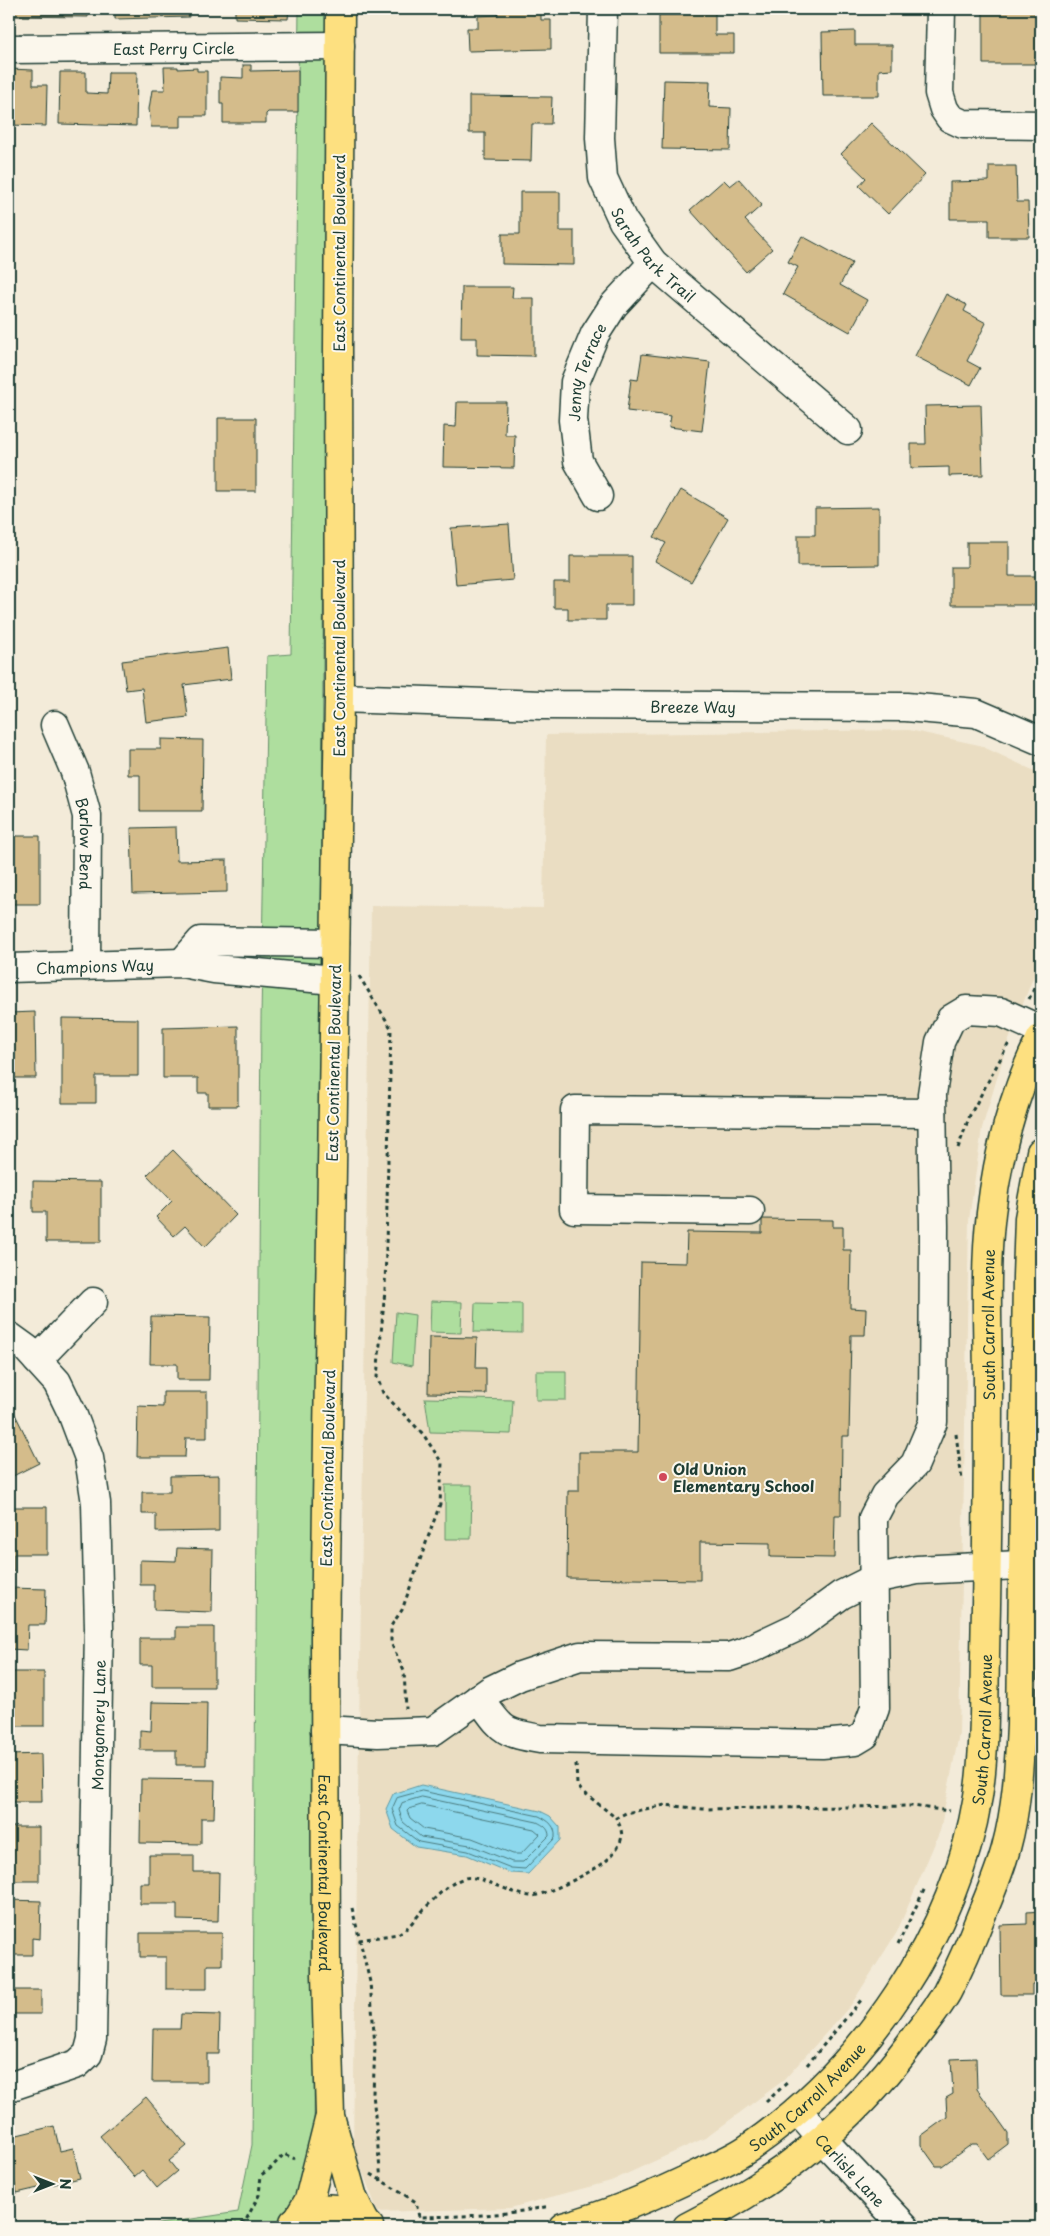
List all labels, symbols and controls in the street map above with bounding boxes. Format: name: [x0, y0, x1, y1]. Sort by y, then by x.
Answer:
street label: East Perry Circle: [113, 35, 235, 60]
street label: East Continental Boulevard: [327, 154, 350, 352]
street label: Sarah Park Trail: [607, 203, 701, 307]
street label: Jenny Terrace: [561, 318, 611, 422]
street label: East Continental Boulevard: [327, 559, 350, 757]
street label: Breeze Way: [650, 694, 736, 718]
street label: Barlow Bend: [71, 794, 98, 890]
street label: Champions Way: [36, 952, 154, 979]
street label: East Continental Boulevard: [320, 964, 346, 1162]
street label: South Carroll Avenue: [975, 1248, 1000, 1400]
street label: East Continental Boulevard: [314, 1369, 340, 1567]
place label: Old Union Elementary School: [673, 1457, 814, 1497]
marker: Old Union Elementary School: [657, 1471, 669, 1483]
street label: South Carroll Avenue: [965, 1654, 997, 1807]
street label: Montgomery Lane: [85, 1659, 111, 1791]
street label: East Continental Boulevard: [314, 1774, 337, 1972]
street label: South Carroll Avenue: [744, 2037, 870, 2156]
street label: Carlisle Lane: [810, 2128, 891, 2211]
north arrow: [28, 2158, 78, 2208]
text: N: [55, 2178, 76, 2190]

